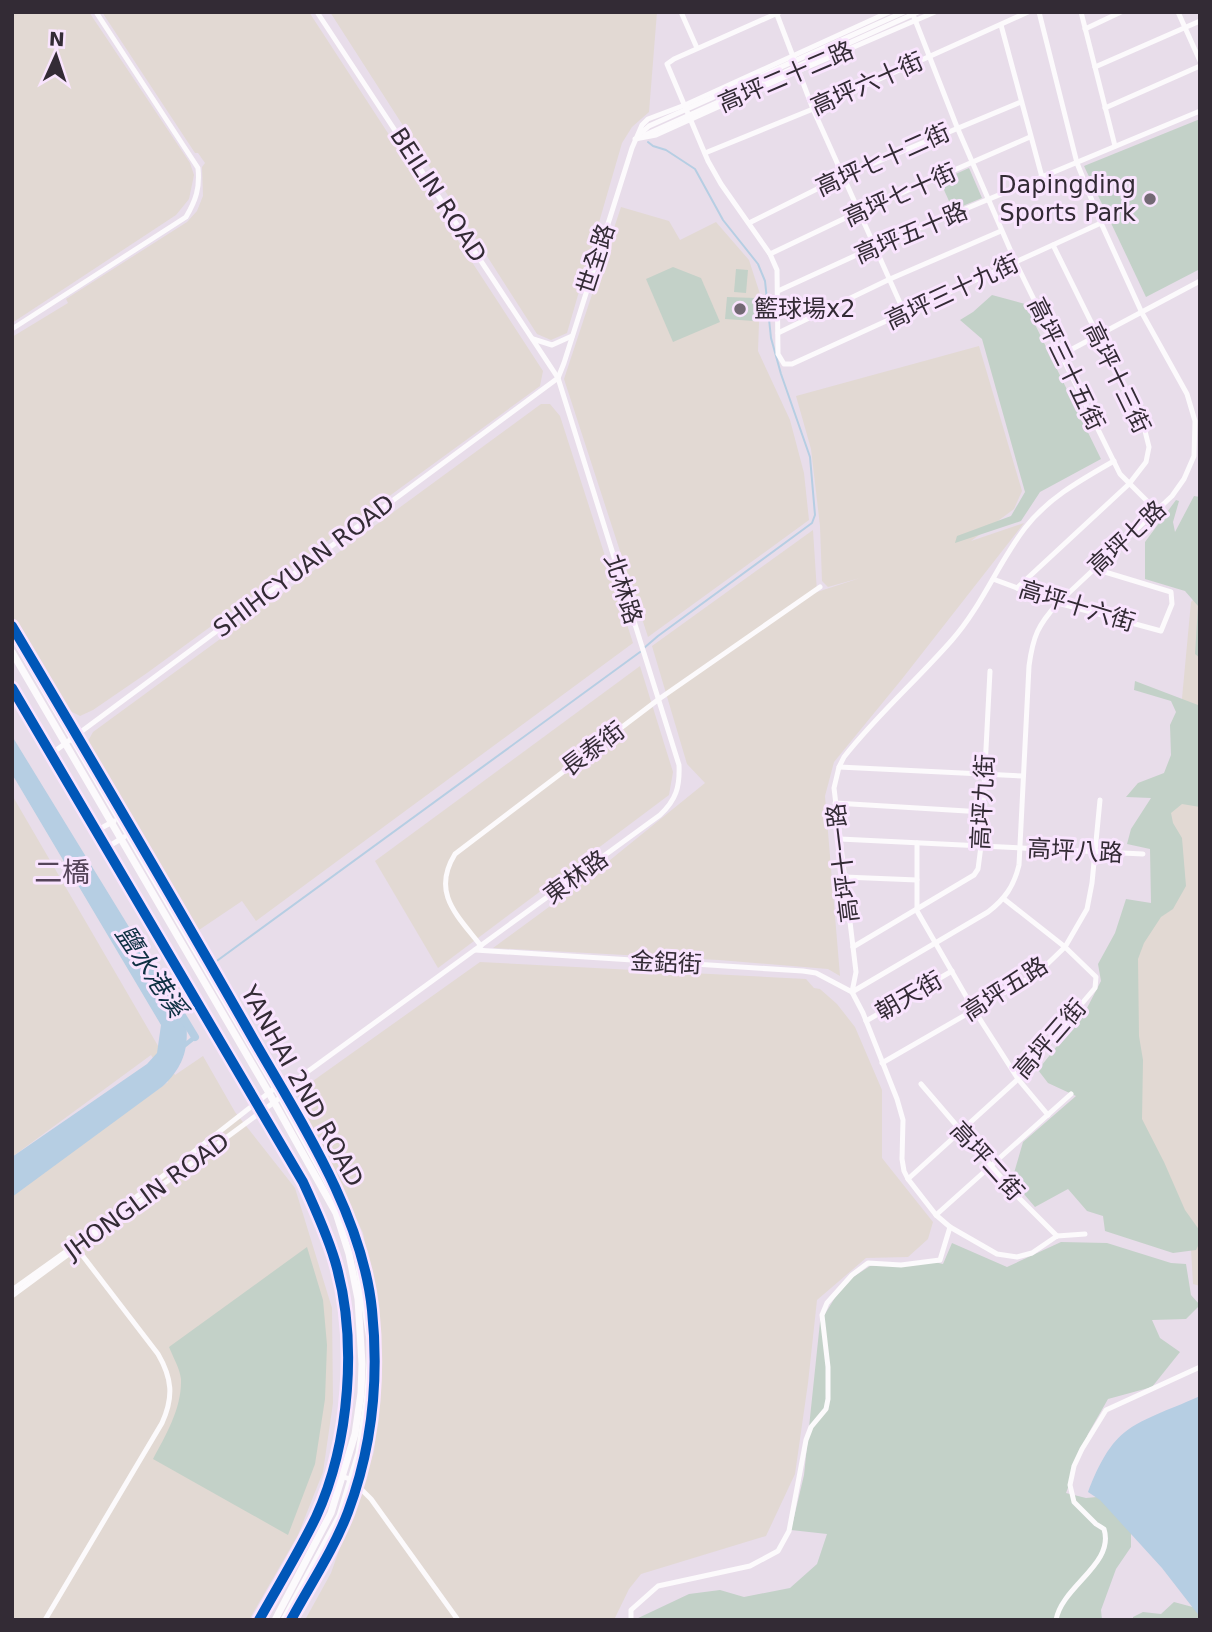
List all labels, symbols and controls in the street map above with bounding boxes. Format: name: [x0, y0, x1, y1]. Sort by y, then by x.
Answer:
north arrow: [21, 21, 91, 91]
text: N: [48, 28, 65, 50]
street label: 高坪二十二路: [714, 36, 858, 118]
street label: 高坪六十街: [806, 47, 928, 121]
street label: 高坪七十二街: [812, 118, 954, 202]
street label: BEILIN ROAD: [384, 122, 492, 268]
street label: 高坪七十街: [839, 158, 961, 232]
place label: Dapingding Sports Park: [998, 171, 1136, 227]
marker: Dapingding Sports Park: [1142, 191, 1158, 207]
street label: 高坪五十路: [850, 197, 972, 269]
street label: 世全路: [572, 220, 620, 298]
street label: 高坪三十九街: [881, 249, 1023, 335]
street label: 高坪三十五街: [1022, 293, 1110, 435]
place label: 籃球場x2: [754, 295, 855, 323]
marker: 籃球場x2: [732, 301, 748, 317]
street label: 高坪十三街: [1078, 318, 1156, 438]
street label: SHIHCYUAN ROAD: [208, 489, 400, 643]
street label: 高坪七路: [1082, 495, 1172, 581]
street label: 北林路: [599, 550, 647, 628]
street label: 高坪十六街: [1016, 575, 1138, 637]
street label: 長泰街: [556, 716, 630, 782]
street label: 高坪九街: [967, 753, 999, 851]
street label: 高坪十一路: [822, 802, 864, 924]
street label: 高坪八路: [1026, 835, 1124, 867]
street label: 東林路: [539, 845, 613, 909]
district label: 二橋: [34, 856, 90, 889]
water label: 鹽水港溪: [109, 919, 195, 1026]
street label: 金鋁街: [629, 947, 703, 979]
street label: 高坪五路: [957, 951, 1053, 1027]
street label: 朝天街: [871, 966, 947, 1026]
street label: YANHAI 2ND ROAD: [235, 980, 369, 1191]
street label: 高坪三街: [1008, 994, 1092, 1084]
street label: 高坪二街: [944, 1116, 1030, 1206]
street label: JHONGLIN ROAD: [58, 1127, 235, 1266]

